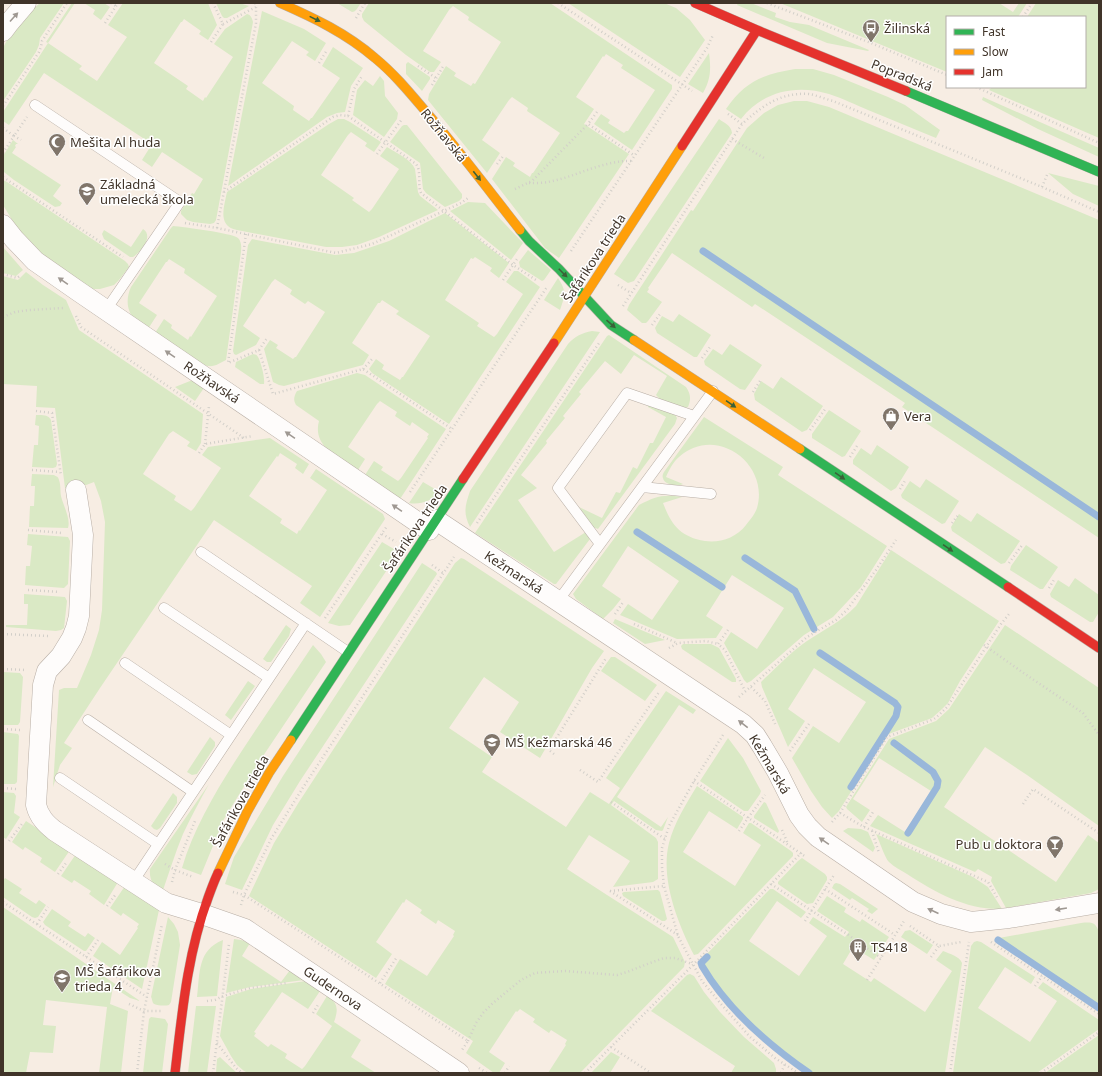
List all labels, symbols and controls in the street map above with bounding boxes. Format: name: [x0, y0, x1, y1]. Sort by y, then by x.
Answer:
one-way arrow: [10, 12, 19, 22]
one-way arrow: [309, 16, 321, 22]
legend: [946, 16, 1086, 88]
bus stop icon: Žilinská: [861, 18, 881, 43]
place label: Žilinská: [884, 19, 930, 37]
text: Fast: [982, 23, 1006, 40]
text: Slow: [982, 43, 1009, 60]
street label: Popradská: [869, 55, 935, 95]
text: Jam: [981, 63, 1003, 80]
street label: Rožňavská: [417, 104, 471, 166]
mosque icon: Mešita Al huda: [47, 132, 67, 157]
place label: Mešita Al huda: [70, 133, 160, 151]
one-way arrow: [473, 171, 481, 182]
place label: Základná umelecká škola: [100, 175, 194, 208]
school or university icon: Základná umelecká škola: [77, 181, 97, 206]
street label: Šafárikova trieda: [558, 210, 630, 306]
one-way arrow: [558, 268, 568, 278]
one-way arrow: [58, 277, 68, 285]
one-way arrow: [606, 320, 617, 329]
one-way arrow: [165, 350, 175, 358]
street label: Rožňavská: [180, 357, 244, 407]
one-way arrow: [726, 400, 737, 407]
shop icon: Vera: [881, 406, 901, 431]
place label: Vera: [904, 407, 931, 425]
one-way arrow: [284, 431, 295, 439]
one-way arrow: [834, 472, 845, 480]
street label: Šafárikova trieda: [379, 480, 451, 576]
one-way arrow: [392, 504, 402, 512]
one-way arrow: [943, 544, 953, 552]
street label: Kežmarská: [481, 546, 547, 598]
one-way arrow: [737, 720, 748, 729]
street label: Kežmarská: [745, 731, 795, 797]
school or university icon: MŠ Kežmarská 46: [482, 732, 502, 757]
place label: MŠ Kežmarská 46: [505, 733, 612, 751]
street label: Šafárikova trieda: [207, 752, 273, 850]
bar icon: Pub u doktora: [1045, 834, 1065, 859]
place label: Pub u doktora: [956, 835, 1042, 853]
one-way arrow: [819, 837, 829, 845]
one-way arrow: [1054, 906, 1067, 912]
one-way arrow: [927, 908, 939, 914]
building icon: TS418: [848, 937, 868, 962]
place label: TS418: [871, 938, 908, 956]
place label: MŠ Šafárikova trieda 4: [75, 962, 161, 995]
street label: Gudernova: [300, 962, 366, 1014]
school or university icon: MŠ Šafárikova trieda 4: [52, 968, 72, 993]

